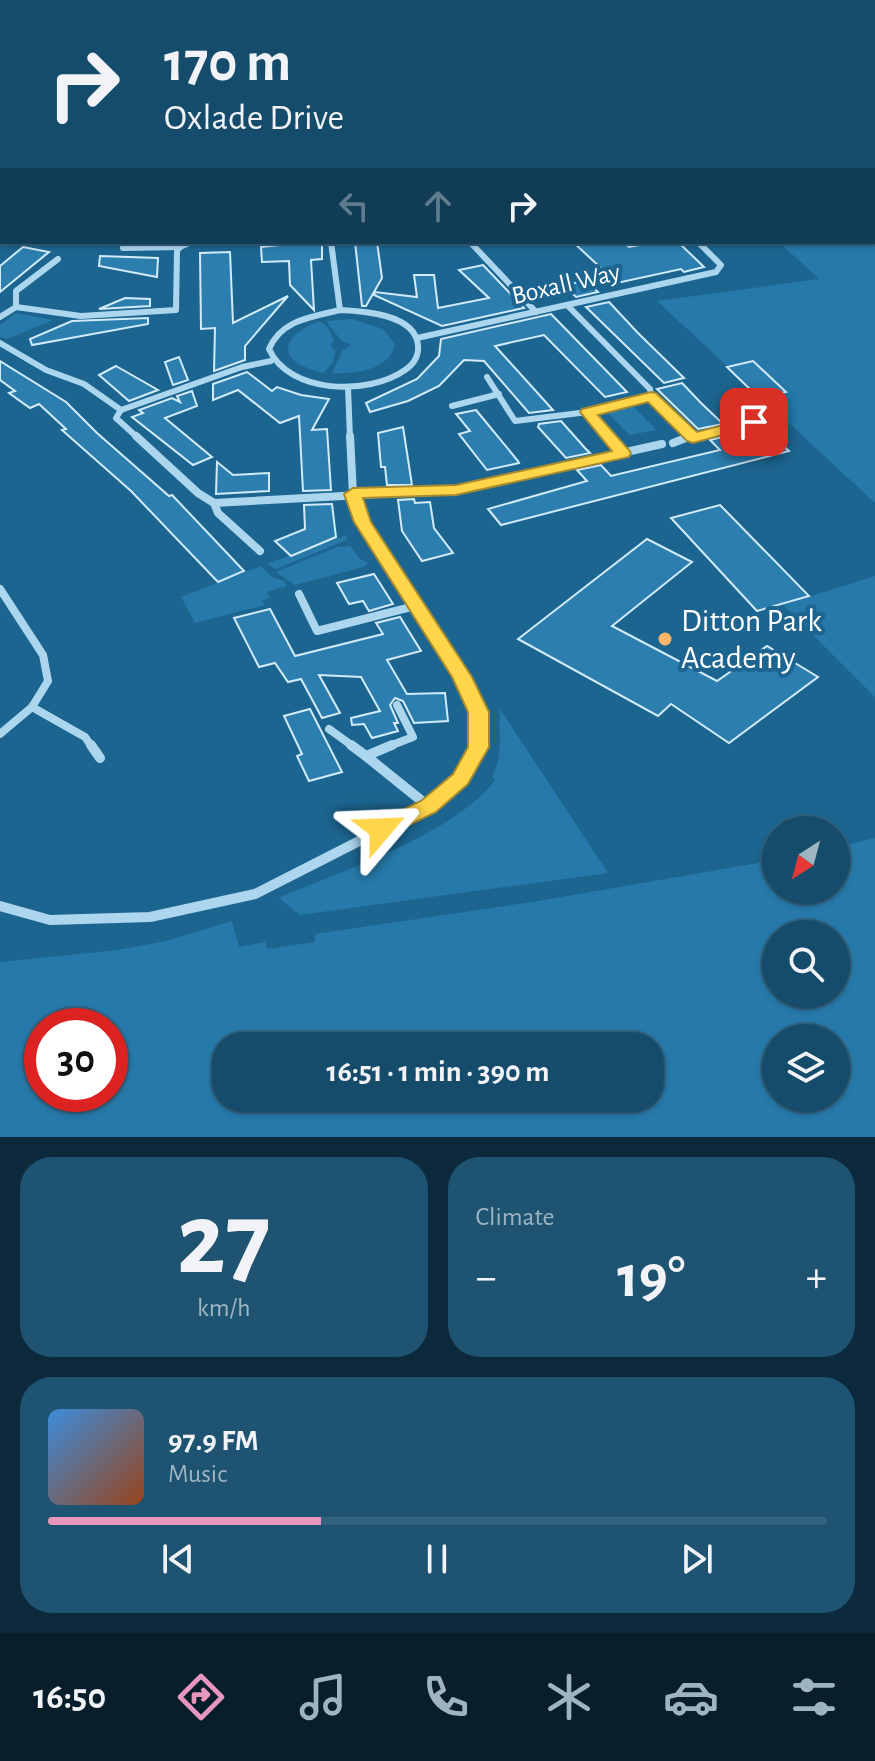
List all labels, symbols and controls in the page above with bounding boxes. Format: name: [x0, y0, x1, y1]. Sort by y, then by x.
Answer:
icon: right: [32, 32, 136, 136]
text: 170 m: [164, 35, 291, 91]
text: Oxlade Drive: [164, 100, 344, 136]
icon: left: [332, 184, 376, 228]
icon: ahead: [416, 184, 460, 228]
icon: right: [500, 184, 544, 228]
street label: Boxall Way: [509, 259, 623, 309]
pin: [720, 388, 788, 456]
icon: arrive: [732, 400, 776, 444]
place label: Ditton Park Academy: [681, 605, 822, 674]
marker: Ditton Park Academy: [656, 630, 674, 648]
position arrow: [339, 787, 423, 871]
north arrow: [762, 816, 850, 904]
map controls: [762, 816, 850, 1112]
button: search: [762, 920, 850, 1008]
speed limit sign: 30: [24, 1008, 128, 1112]
button: layers: [762, 1024, 850, 1112]
text: 16:51 · 1 min · 390 m: [327, 1057, 549, 1087]
text: 27: [177, 1189, 271, 1293]
text: Climate: [476, 1204, 554, 1230]
text: 19°: [617, 1248, 685, 1308]
text: −: [476, 1256, 497, 1300]
text: +: [806, 1256, 827, 1300]
text: km/h: [197, 1295, 251, 1321]
text: 97.9 FM: [168, 1426, 259, 1456]
text: Music: [168, 1461, 227, 1487]
icon: previous: [156, 1537, 200, 1581]
icon: pause: [415, 1537, 459, 1581]
icon: next: [675, 1537, 719, 1581]
icon: directions: [173, 1669, 229, 1725]
icon: music: [295, 1669, 351, 1725]
icon: phone: [418, 1669, 474, 1725]
icon: climate: [541, 1669, 597, 1725]
icon: car: [663, 1669, 719, 1725]
icon: filters: [786, 1669, 842, 1725]
text: 16:50: [33, 1679, 106, 1715]

